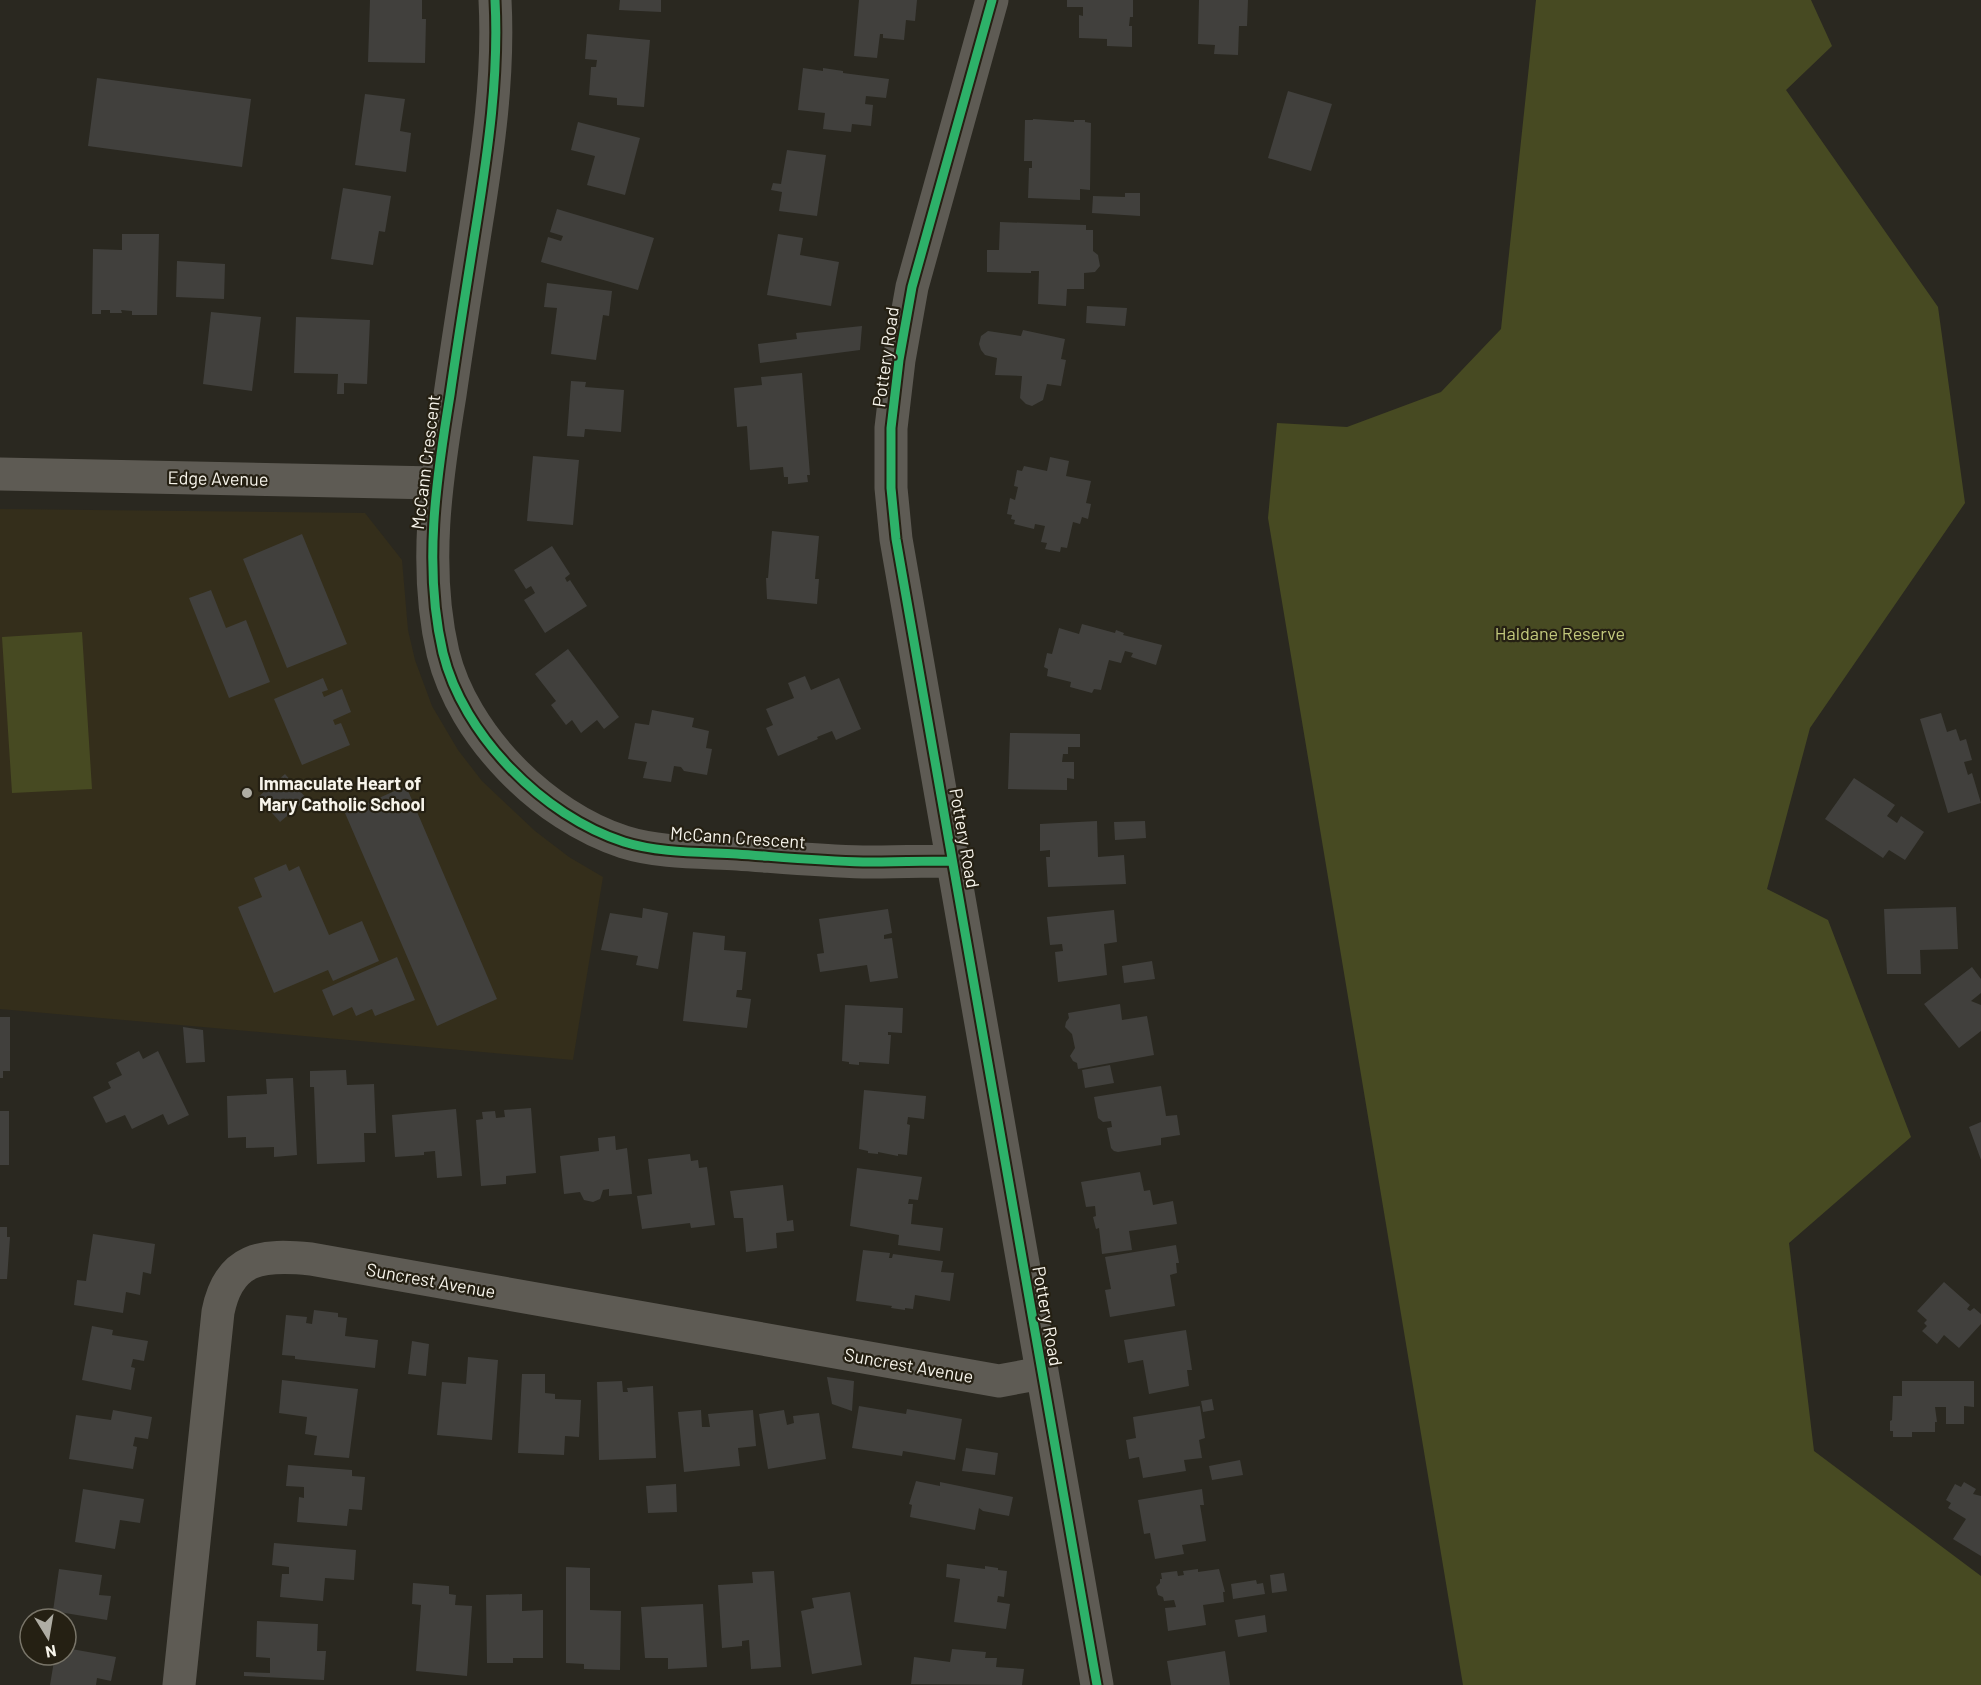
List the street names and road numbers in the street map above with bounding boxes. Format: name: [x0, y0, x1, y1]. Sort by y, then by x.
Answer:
street label: Pottery Road: [867, 305, 903, 409]
street label: McCann Crescent: [406, 393, 444, 531]
street label: Edge Avenue: [167, 466, 269, 490]
street label: Pottery Road: [945, 786, 985, 890]
street label: McCann Crescent: [669, 821, 807, 853]
street label: Suncrest Avenue: [365, 1258, 497, 1302]
street label: Pottery Road: [1028, 1264, 1068, 1368]
street label: Suncrest Avenue: [843, 1343, 975, 1387]

